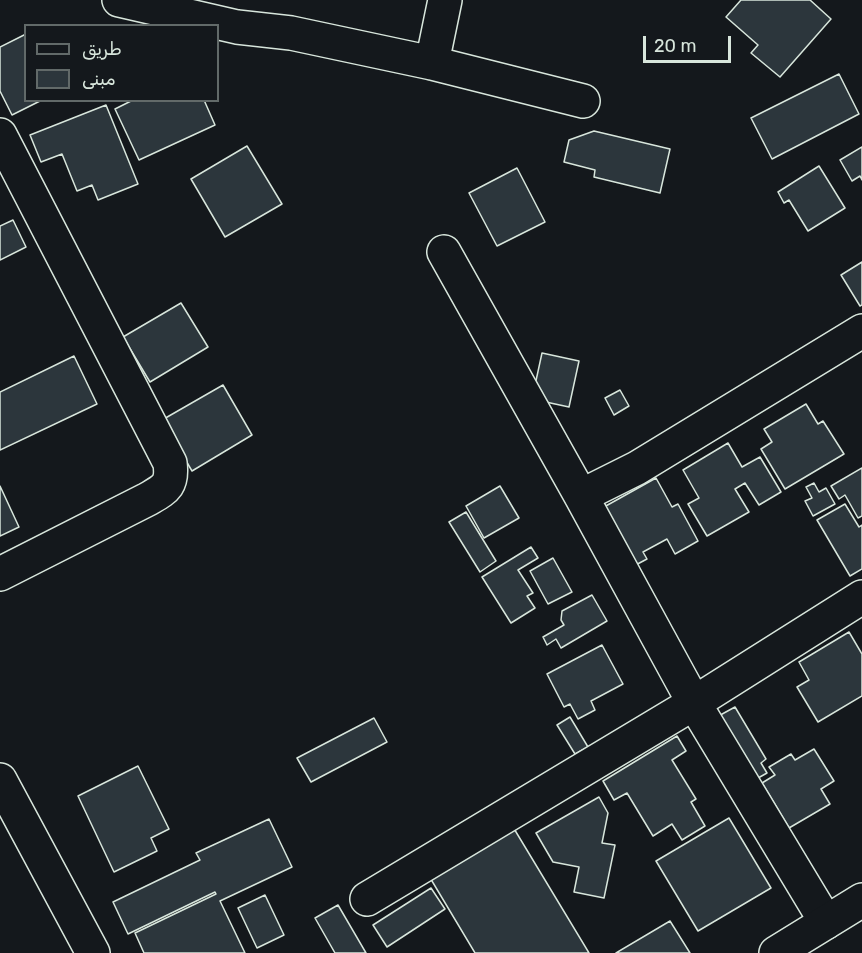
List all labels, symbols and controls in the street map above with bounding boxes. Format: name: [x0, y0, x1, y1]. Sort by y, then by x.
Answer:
legend: [24, 24, 219, 102]
scale bar: [646, 24, 734, 62]
text: 20 m: [654, 35, 696, 57]
text: طريق: [82, 38, 122, 60]
text: مبنى: [82, 68, 116, 90]

